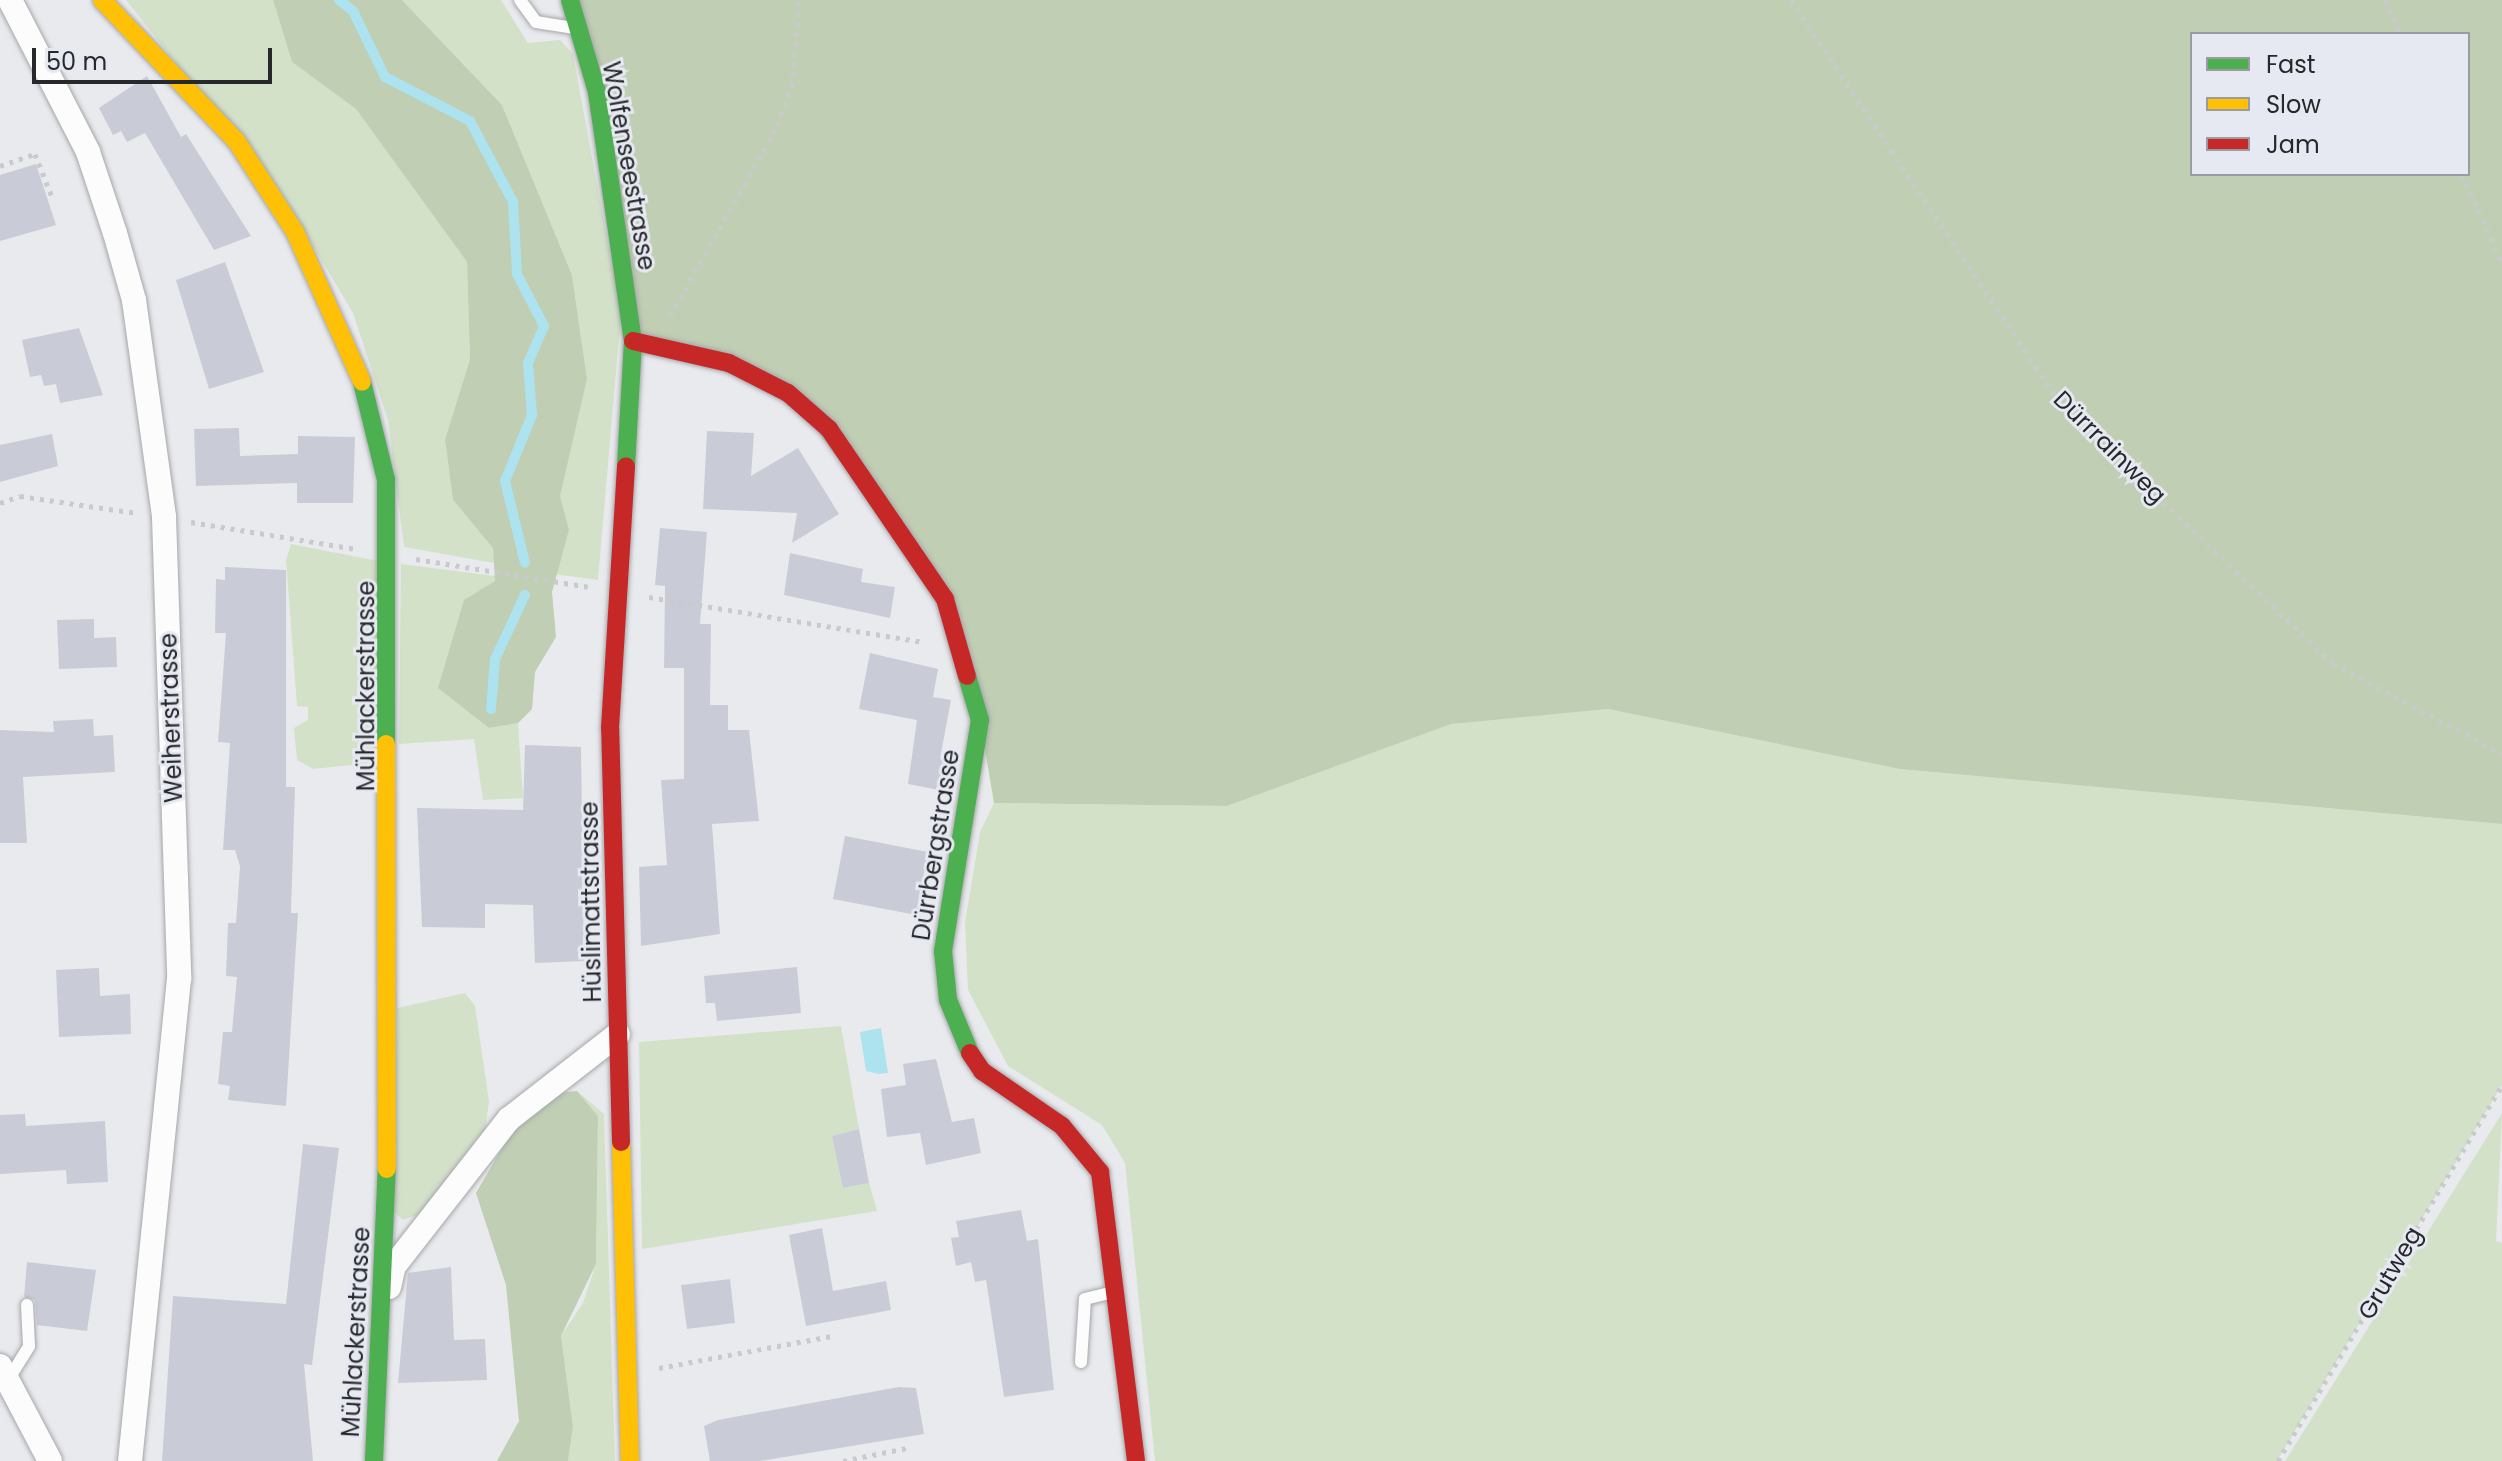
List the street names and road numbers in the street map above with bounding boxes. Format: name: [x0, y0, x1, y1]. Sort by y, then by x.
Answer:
street label: Wolfenseestrasse: [596, 59, 662, 273]
street label: Dürrrainweg: [2048, 385, 2172, 509]
street label: Mühlackerstrasse: [352, 581, 380, 791]
street label: Weiherstrasse: [154, 633, 188, 803]
street label: Dürrbergstrasse: [907, 747, 965, 943]
street label: Hüslimattstrasse: [575, 801, 607, 1003]
street label: Grutweg: [2352, 1221, 2428, 1325]
street label: Mühlackerstrasse: [336, 1226, 376, 1438]

